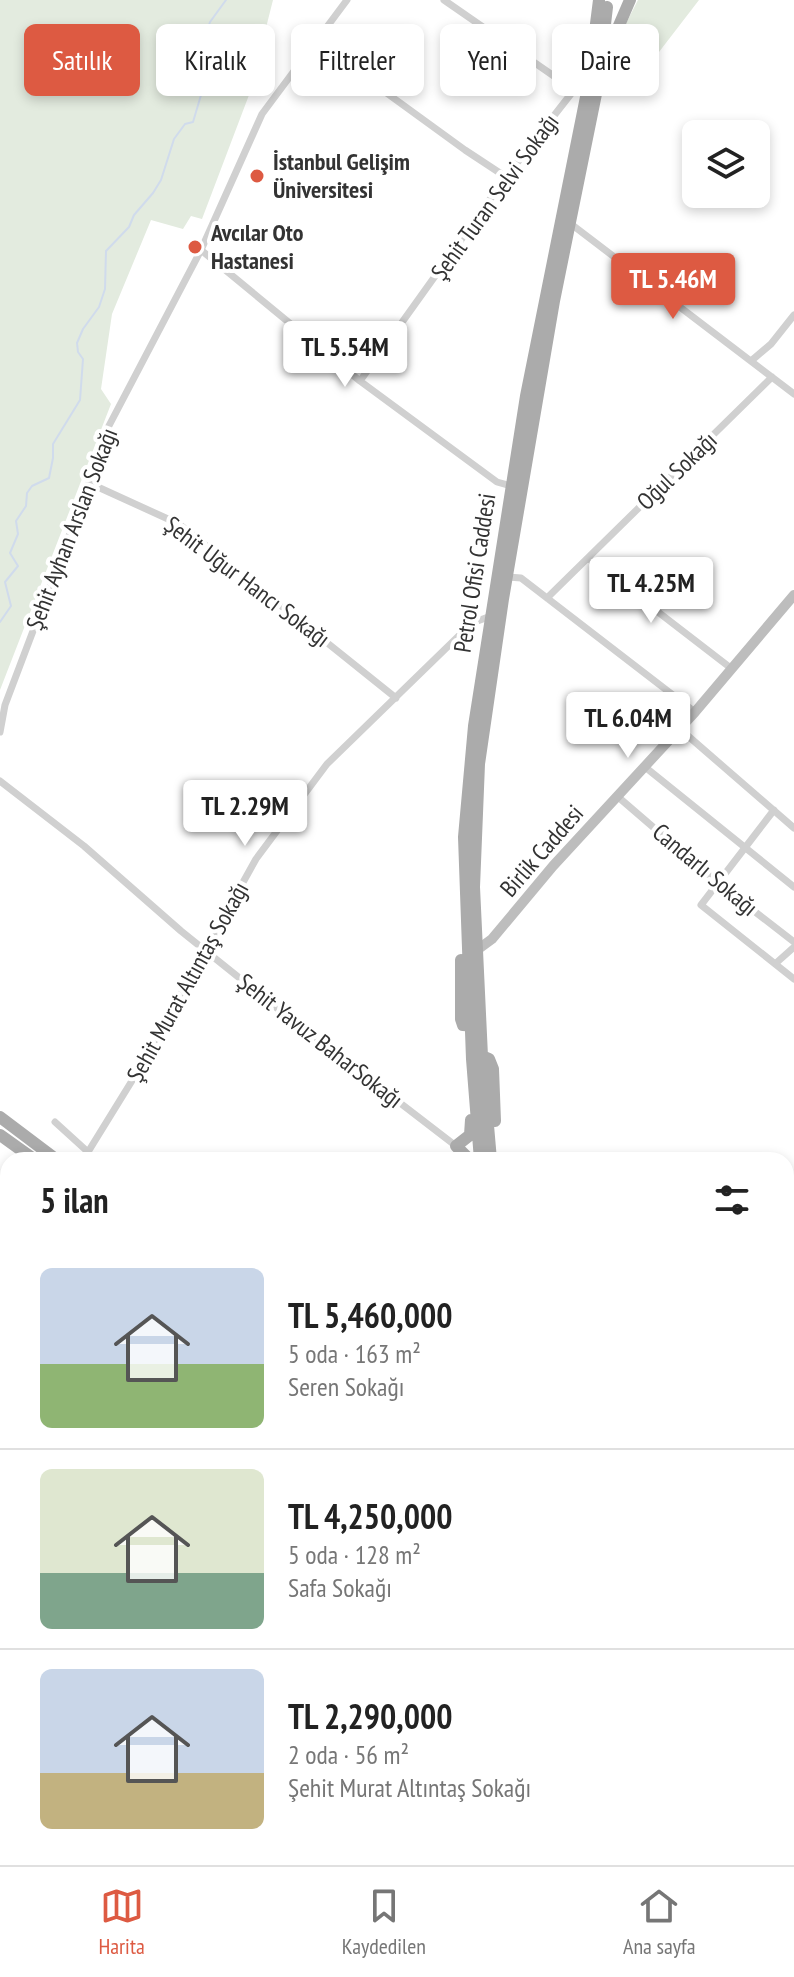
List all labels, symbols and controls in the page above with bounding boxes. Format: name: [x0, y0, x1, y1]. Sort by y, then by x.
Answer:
chip: Satılık: [24, 24, 140, 96]
chip: Kiralık: [156, 24, 275, 96]
chip: Filtreler: [291, 24, 424, 96]
chip: Yeni: [440, 24, 536, 96]
chip: Daire: [552, 24, 659, 96]
street label: Şehit Turan Selvi Sokağı: [424, 107, 565, 286]
map controls: [682, 120, 770, 208]
button: layers: [682, 120, 770, 208]
place label: İstanbul Gelişim Üniversitesi: [273, 146, 410, 205]
marker: İstanbul Gelişim Üniversitesi: [248, 167, 266, 185]
place label: Avcılar Oto Hastanesi: [210, 217, 304, 276]
marker: Avcılar Oto Hastanesi: [186, 238, 204, 256]
pin: TL 5.46M: [590, 253, 756, 321]
text: TL 5.46M: [629, 262, 717, 295]
pin: TL 5.54M: [262, 321, 428, 389]
text: TL 5.54M: [301, 330, 389, 363]
street label: Şehit Ayhan Arslan Sokağı: [19, 423, 124, 634]
street label: Oğul Sokağı: [630, 425, 723, 516]
street label: Petrol Ofisi Caddesi: [447, 491, 502, 655]
street label: Şehit Uğur Hancı Sokağı: [158, 509, 336, 654]
pin: TL 4.25M: [568, 557, 734, 625]
text: TL 4.25M: [607, 566, 695, 599]
pin: TL 6.04M: [545, 692, 711, 760]
text: TL 6.04M: [584, 701, 672, 734]
pin: TL 2.29M: [162, 780, 328, 848]
text: TL 2.29M: [201, 789, 289, 822]
street label: Birlik Caddesi: [493, 798, 590, 903]
street label: Candarlı Sokağı: [646, 816, 764, 923]
street label: Şehit Murat Altıntaş Sokağı: [120, 876, 256, 1087]
street label: Şehit Yavuz BaharSokağı: [231, 966, 409, 1115]
text: 5 ilan: [40, 1178, 108, 1222]
icon: filters: [710, 1178, 754, 1222]
text: TL 5,460,000: [288, 1293, 452, 1337]
icon: home: [104, 1300, 200, 1396]
text: 5 oda · 163 m²: [288, 1337, 421, 1370]
text: Seren Sokağı: [288, 1370, 404, 1403]
text: TL 4,250,000: [288, 1494, 452, 1538]
icon: home: [104, 1501, 200, 1597]
text: 5 oda · 128 m²: [288, 1538, 421, 1571]
text: Safa Sokağı: [288, 1571, 392, 1604]
text: TL 2,290,000: [288, 1694, 452, 1738]
icon: home: [104, 1701, 200, 1797]
text: 2 oda · 56 m²: [288, 1738, 409, 1771]
text: Şehit Murat Altıntaş Sokağı: [288, 1771, 531, 1804]
tab: Harita: [99, 1884, 145, 1960]
tab: Kaydedilen: [342, 1884, 426, 1960]
tab: Ana sayfa: [623, 1884, 696, 1960]

